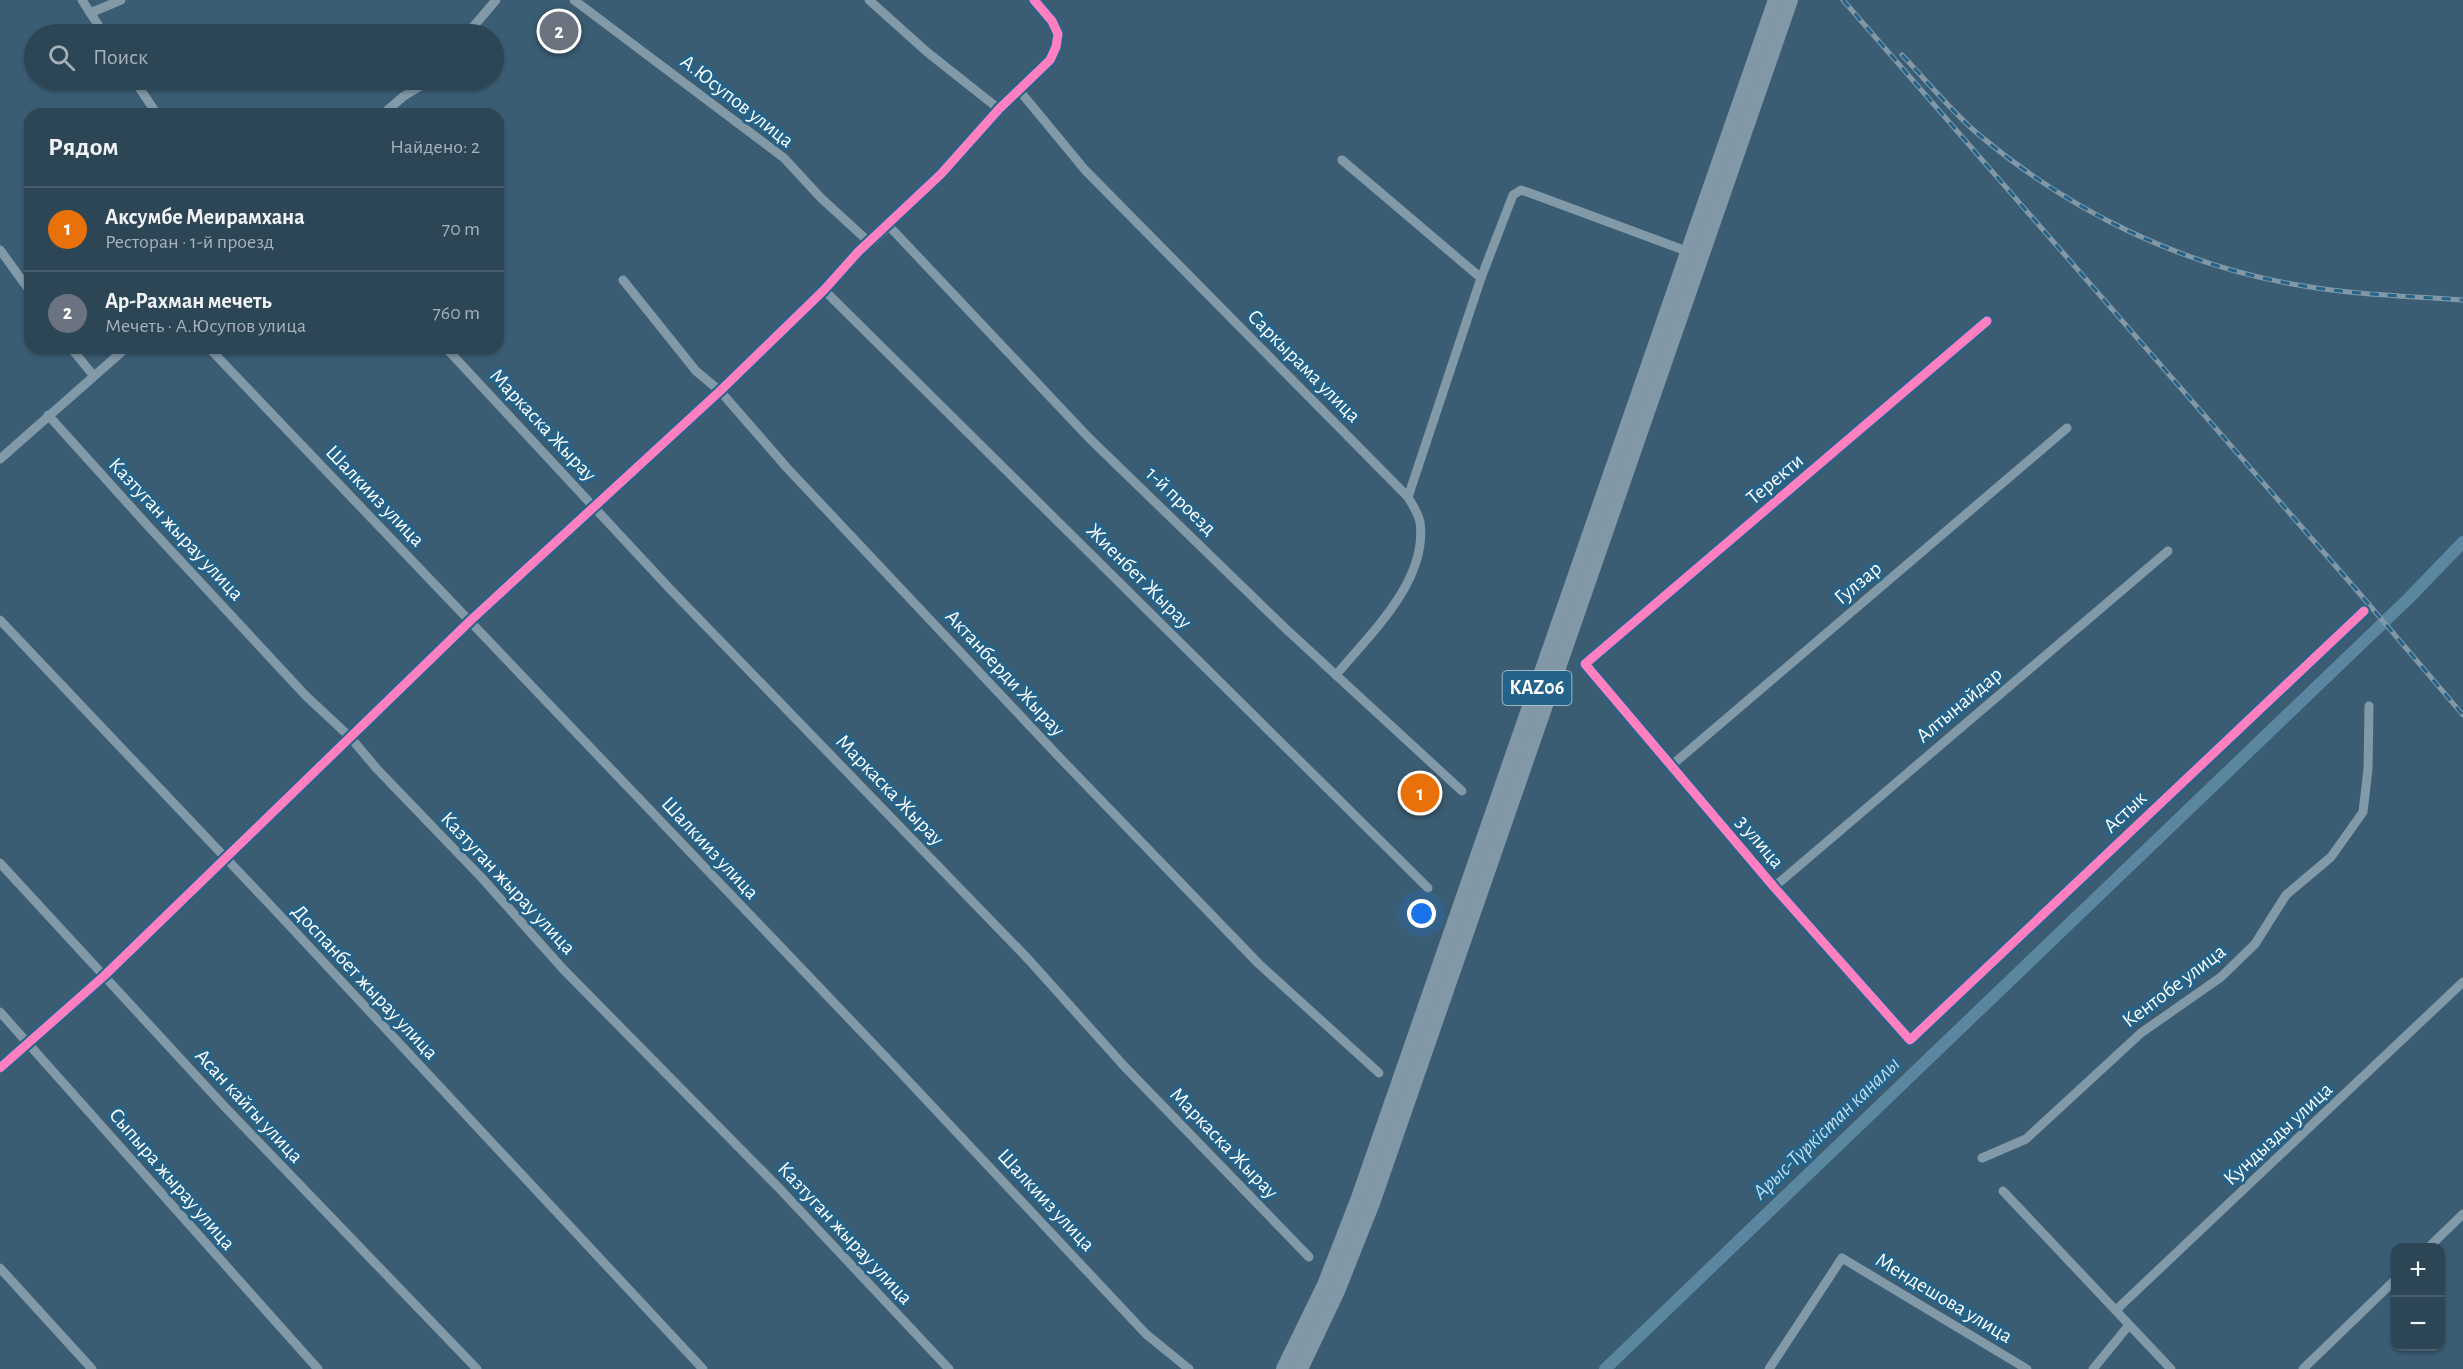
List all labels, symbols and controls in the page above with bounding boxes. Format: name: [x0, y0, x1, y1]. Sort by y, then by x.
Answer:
pin: 2: [540, 9, 578, 54]
search box: [24, 24, 504, 90]
icon: search: [45, 41, 78, 74]
text: Поиск: [93, 46, 148, 68]
street label: А.Юсупов улица: [676, 51, 798, 152]
text: Рядом: [48, 134, 119, 160]
text: Найдено: 2: [390, 137, 480, 157]
text: Аксумбе Меирамхана: [105, 206, 305, 228]
text: 1: [64, 219, 71, 239]
text: 70 m: [442, 219, 480, 239]
text: Ресторан · 1-й проезд: [105, 232, 274, 252]
text: Ар-Рахман мечеть: [105, 290, 272, 312]
text: 2: [63, 303, 72, 323]
text: 760 m: [432, 303, 480, 323]
street label: Саркырама улица: [1243, 305, 1365, 427]
text: Мечеть · А.Юсупов улица: [105, 316, 306, 336]
street label: Маркаска Жырау: [486, 365, 600, 485]
street label: Шалкииз улица: [322, 441, 429, 551]
street label: Теректи: [1743, 449, 1807, 509]
street label: Казтуган жырау улица: [105, 454, 248, 605]
street label: 1-й проезд: [1142, 463, 1220, 539]
street label: Жиенбет Жырау: [1082, 519, 1196, 633]
street label: Гулзар: [1830, 557, 1886, 609]
street label: Актанберди Жырау: [941, 606, 1069, 740]
street label: Алтынайдар: [1912, 663, 2006, 747]
road number: KАZ06: [1502, 671, 1572, 705]
street label: Маркаска Жырау: [832, 730, 948, 850]
pin: 1: [1400, 770, 1440, 816]
street label: Астык: [2099, 787, 2151, 837]
street label: Шалкииз улица: [657, 793, 763, 904]
street label: Казтуган жырау улица: [437, 808, 580, 959]
street label: 3 улица: [1732, 811, 1788, 873]
your location: [1407, 899, 1436, 928]
street label: Доспанбет жырау улица: [288, 900, 442, 1064]
street label: Кентобе улица: [2118, 940, 2230, 1032]
street label: Асан кайгы улица: [191, 1045, 307, 1167]
water label: Арыс-Түркістан каналы: [1747, 1052, 1904, 1205]
street label: Кундызды улица: [2220, 1078, 2337, 1190]
street label: Маркаска Жырау: [1166, 1083, 1282, 1203]
street label: Сыпыра жырау улица: [105, 1104, 239, 1254]
street label: Шалкииз улица: [993, 1145, 1099, 1256]
street label: Казтуган жырау улица: [774, 1158, 917, 1309]
map controls: [2391, 1243, 2445, 1351]
button: +: [2391, 1243, 2445, 1297]
street label: Мендешова улица: [1872, 1249, 2016, 1347]
button: −: [2391, 1297, 2445, 1351]

